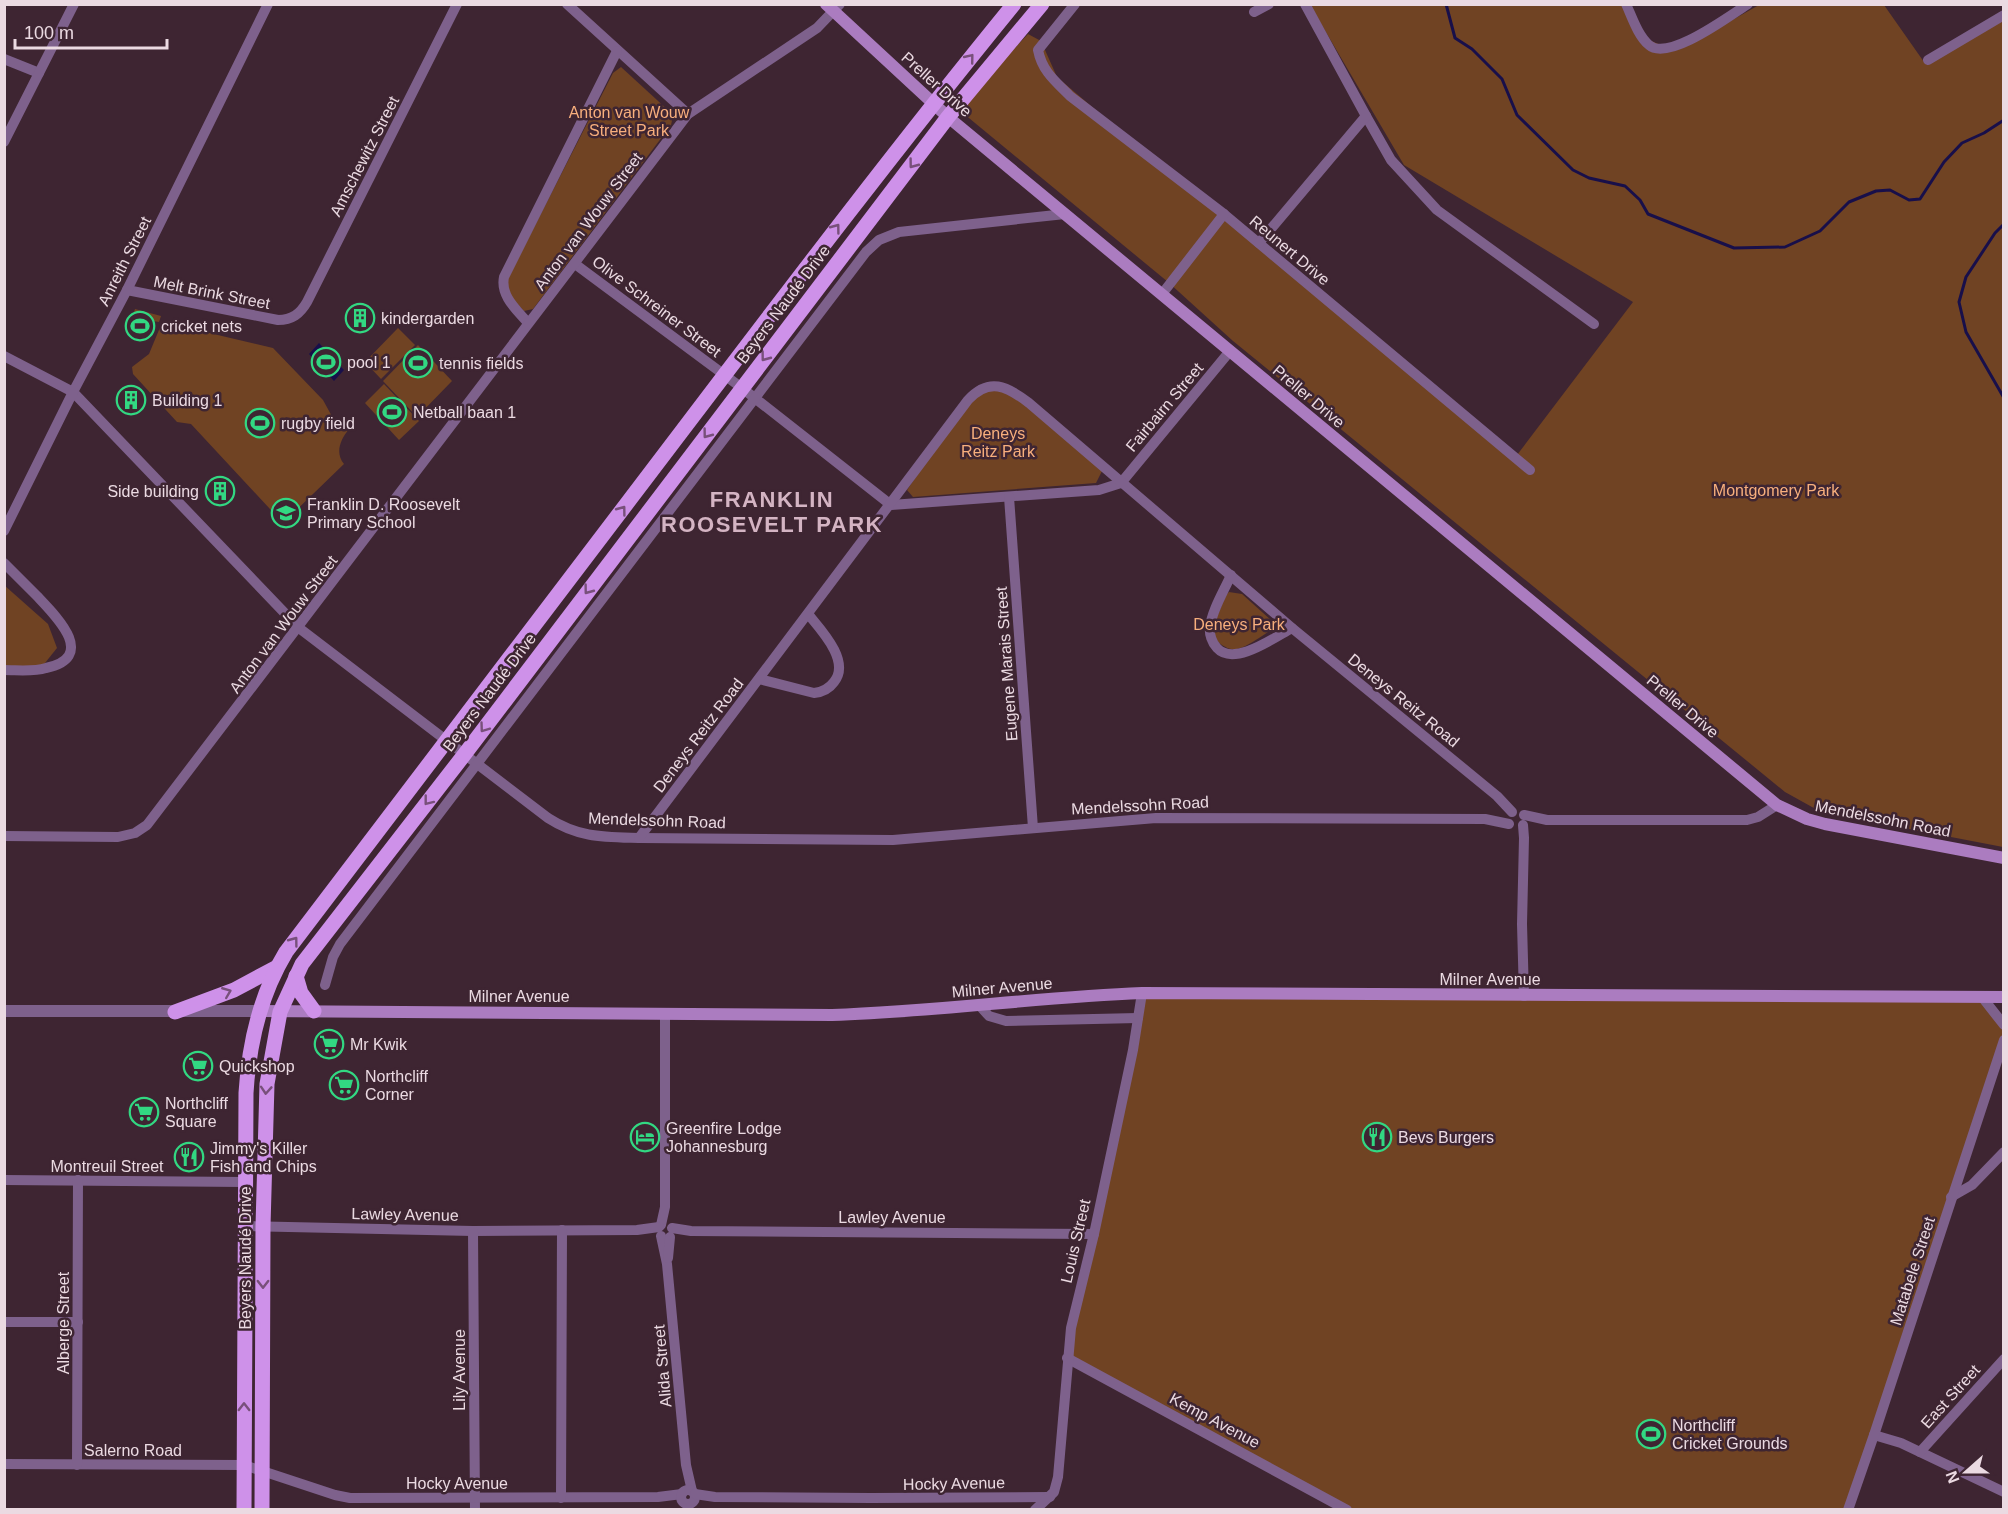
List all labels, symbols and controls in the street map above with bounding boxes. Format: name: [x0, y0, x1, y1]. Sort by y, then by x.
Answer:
scale bar: [15, 12, 166, 50]
text: 100 m: [24, 23, 74, 43]
street label: Preller Drive: [898, 49, 975, 120]
one-way arrow: [963, 54, 974, 65]
street label: Amschewitz Street: [327, 93, 402, 219]
park label: Anton van Wouw Street Park: [569, 104, 690, 139]
street label: Anton van Wouw Street: [531, 149, 646, 293]
one-way arrow: [909, 157, 920, 168]
street label: Reunert Drive: [1246, 212, 1333, 289]
street label: Anreith Street: [95, 213, 154, 309]
one-way arrow: [829, 224, 840, 235]
street label: Beyers Naudé Drive: [734, 242, 833, 367]
street label: Olive Schreiner Street: [589, 253, 725, 361]
street label: Melt Brink Street: [152, 273, 272, 312]
building icon: kindergarden: [344, 302, 376, 334]
sports icon: cricket nets: [124, 310, 156, 342]
place label: kindergarden: [381, 310, 474, 327]
place label: cricket nets: [161, 318, 242, 335]
sports icon: pool 1: [310, 346, 342, 378]
sports icon: tennis fields: [402, 347, 434, 379]
one-way arrow: [762, 350, 773, 361]
place label: pool 1: [347, 354, 391, 371]
place label: tennis fields: [439, 355, 524, 372]
street label: Fairbairn Street: [1122, 359, 1207, 455]
street label: Preller Drive: [1270, 362, 1348, 431]
building icon: Building 1: [115, 384, 147, 416]
place label: Building 1: [152, 392, 222, 409]
sports icon: Netball baan 1: [376, 396, 408, 428]
place label: Netball baan 1: [413, 404, 516, 421]
sports icon: rugby field: [244, 407, 276, 439]
place label: rugby field: [281, 415, 355, 432]
park label: Deneys Reitz Park: [961, 425, 1036, 460]
one-way arrow: [703, 428, 714, 439]
building icon: Side building: [204, 475, 236, 507]
park label: Montgomery Park: [1713, 482, 1840, 499]
place label: Side building: [107, 483, 199, 500]
district label: FRANKLIN ROOSEVELT PARK: [661, 487, 883, 537]
place label: Franklin D. Roosevelt Primary School: [307, 496, 461, 531]
school or university icon: Franklin D. Roosevelt Primary School: [270, 497, 302, 529]
one-way arrow: [615, 506, 626, 517]
street label: Anton van Wouw Street: [226, 552, 341, 696]
one-way arrow: [585, 583, 596, 594]
street label: Eugene Marais Street: [993, 586, 1020, 742]
park label: Deneys Park: [1193, 616, 1286, 633]
street label: Beyers Naudé Drive: [440, 630, 539, 755]
street label: Deneys Reitz Road: [1345, 650, 1463, 750]
street label: Preller Drive: [1644, 672, 1722, 741]
street label: Deneys Reitz Road: [650, 675, 747, 795]
one-way arrow: [480, 722, 491, 733]
street label: Mendelssohn Road: [1071, 793, 1209, 818]
one-way arrow: [424, 794, 435, 805]
street label: Mendelssohn Road: [1814, 797, 1952, 840]
street label: Mendelssohn Road: [588, 810, 726, 831]
one-way arrow: [287, 936, 298, 947]
street label: Milner Avenue: [1439, 971, 1541, 988]
street label: Milner Avenue: [951, 975, 1053, 1000]
one-way arrow: [221, 987, 232, 999]
street label: Milner Avenue: [468, 988, 570, 1005]
supermarket icon: Mr Kwik: [313, 1028, 345, 1060]
place label: Mr Kwik: [350, 1036, 408, 1053]
supermarket icon: Quickshop: [182, 1050, 214, 1082]
place label: Quickshop: [219, 1058, 295, 1075]
place label: Northcliff Corner: [365, 1068, 428, 1103]
supermarket icon: Northcliff Corner: [328, 1069, 360, 1101]
one-way arrow: [260, 1086, 273, 1095]
place label: Northcliff Square: [165, 1095, 228, 1130]
supermarket icon: Northcliff Square: [128, 1096, 160, 1128]
place label: Greenfire Lodge Johannesburg: [666, 1120, 782, 1155]
hotel icon: Greenfire Lodge Johannesburg: [629, 1121, 661, 1153]
restaurant icon: Bevs Burgers: [1361, 1121, 1393, 1153]
place label: Bevs Burgers: [1398, 1129, 1494, 1146]
place label: Jimmy's Killer Fish and Chips: [210, 1140, 317, 1175]
restaurant icon: Jimmy's Killer Fish and Chips: [173, 1141, 205, 1173]
street label: Montreuil Street: [51, 1158, 164, 1175]
street label: Beyers Naudé Drive: [237, 1186, 254, 1330]
street label: Louis Street: [1058, 1197, 1093, 1285]
street label: Lawley Avenue: [351, 1205, 459, 1224]
street label: Lawley Avenue: [838, 1209, 946, 1226]
street label: Matabele Street: [1887, 1214, 1938, 1327]
street label: Alberge Street: [55, 1271, 72, 1374]
one-way arrow: [257, 1280, 269, 1289]
street label: Alida Street: [650, 1323, 675, 1408]
street label: Lily Avenue: [451, 1329, 468, 1411]
street label: East Street: [1918, 1361, 1984, 1431]
street label: Kemp Avenue: [1167, 1390, 1263, 1451]
one-way arrow: [238, 1402, 250, 1411]
place label: Northcliff Cricket Grounds: [1672, 1417, 1788, 1452]
sports icon: Northcliff Cricket Grounds: [1635, 1418, 1667, 1450]
street label: Salerno Road: [84, 1442, 182, 1459]
north arrow: [1936, 1442, 1996, 1502]
text: N: [1942, 1469, 1962, 1486]
street label: Hocky Avenue: [903, 1474, 1005, 1493]
street label: Hocky Avenue: [406, 1475, 508, 1492]

